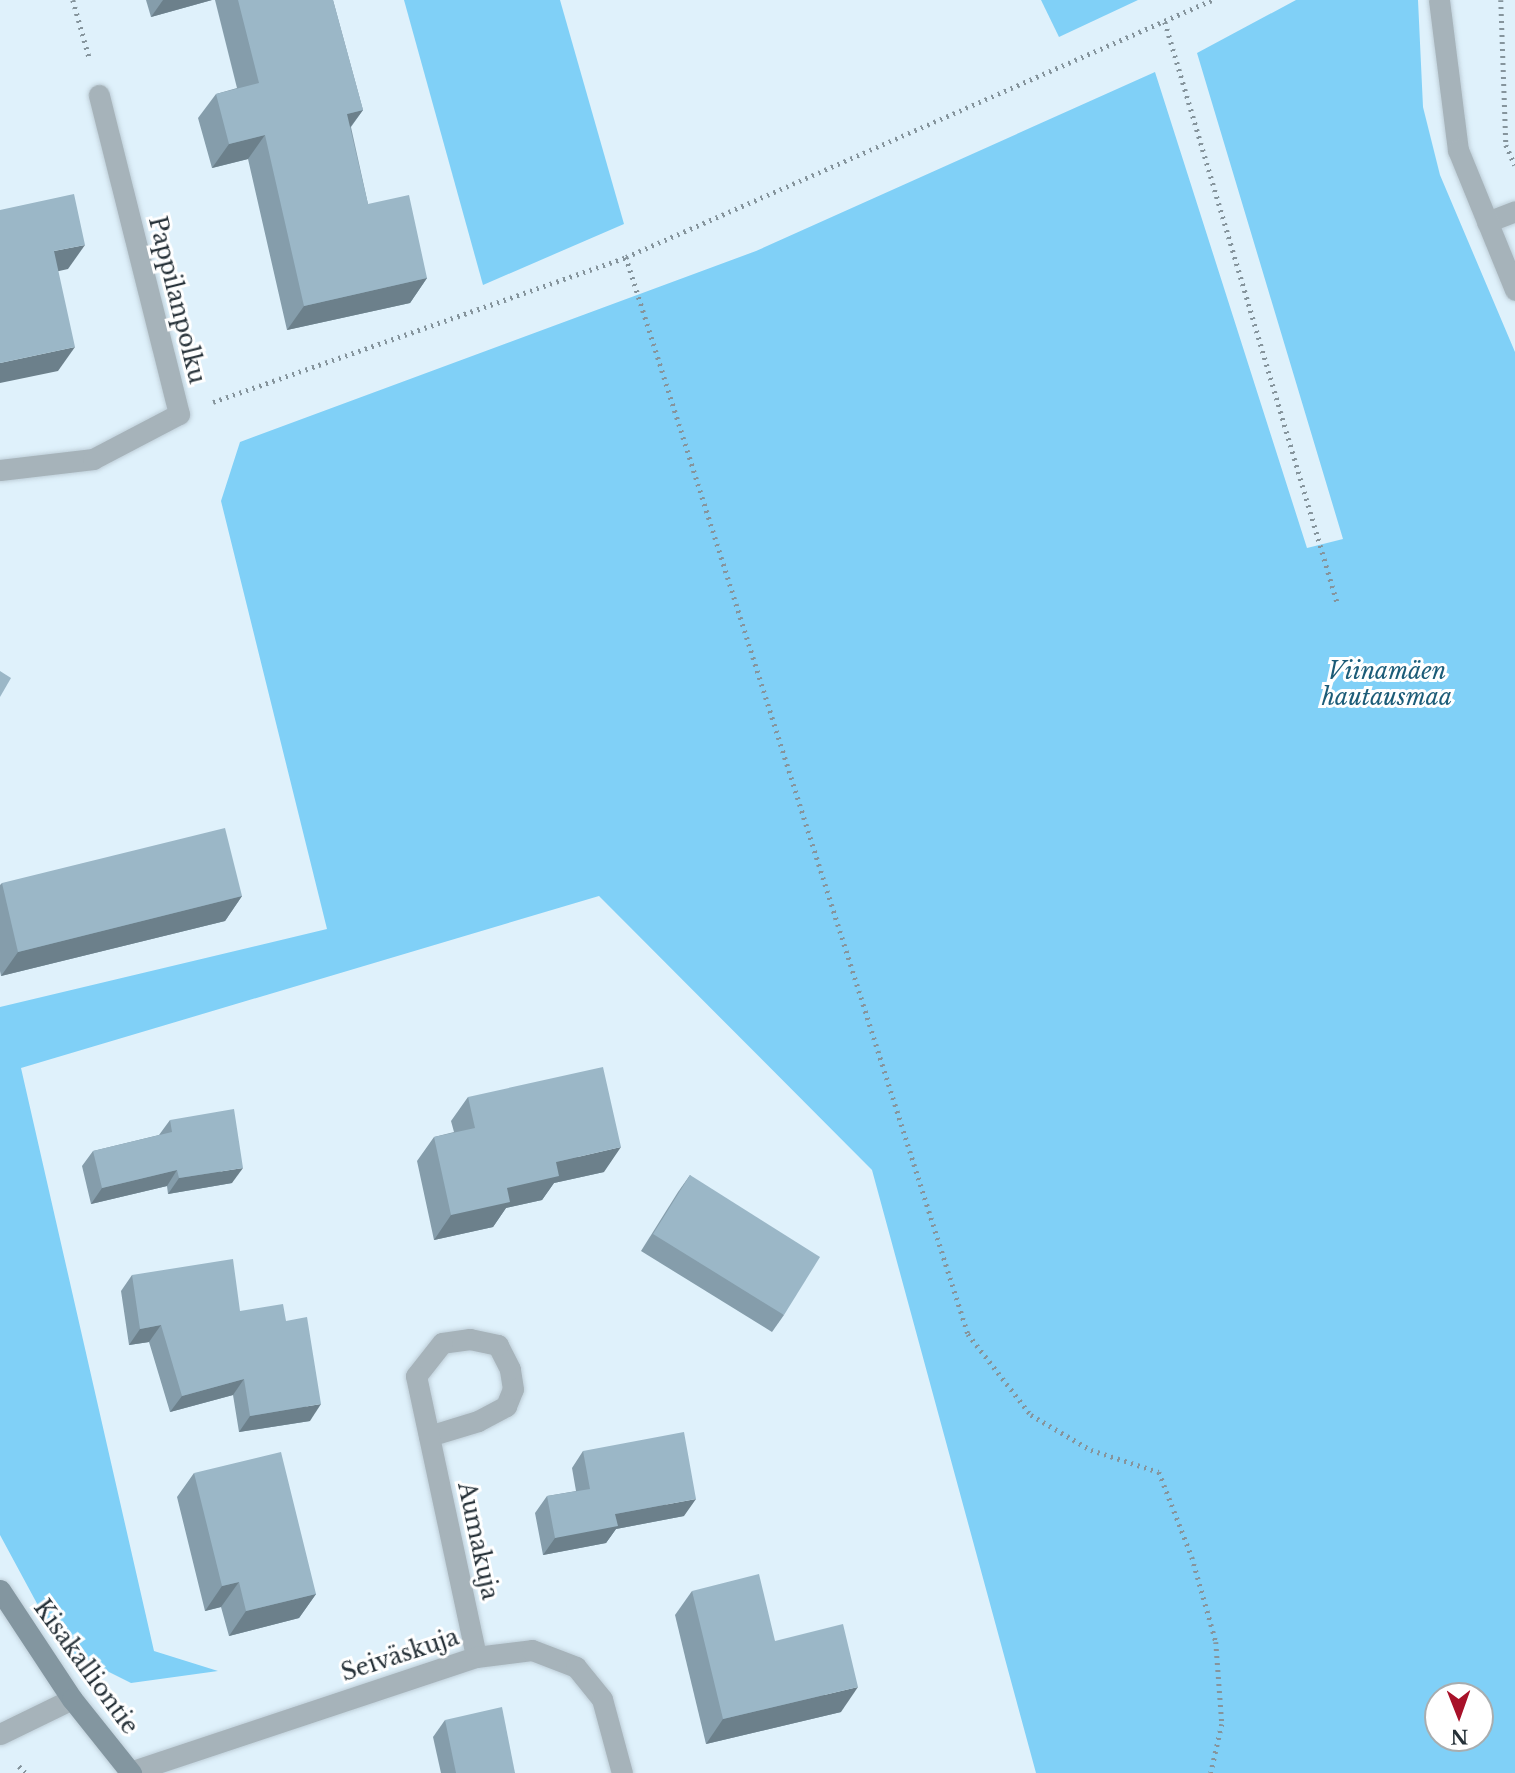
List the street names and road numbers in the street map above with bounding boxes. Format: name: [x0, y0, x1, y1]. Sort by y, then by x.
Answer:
street label: Pappilanpolku: [143, 214, 211, 386]
street label: Aumakuja: [452, 1480, 504, 1602]
street label: Kisakalliontie: [28, 1594, 144, 1740]
street label: Seiväskuja: [338, 1623, 462, 1687]

